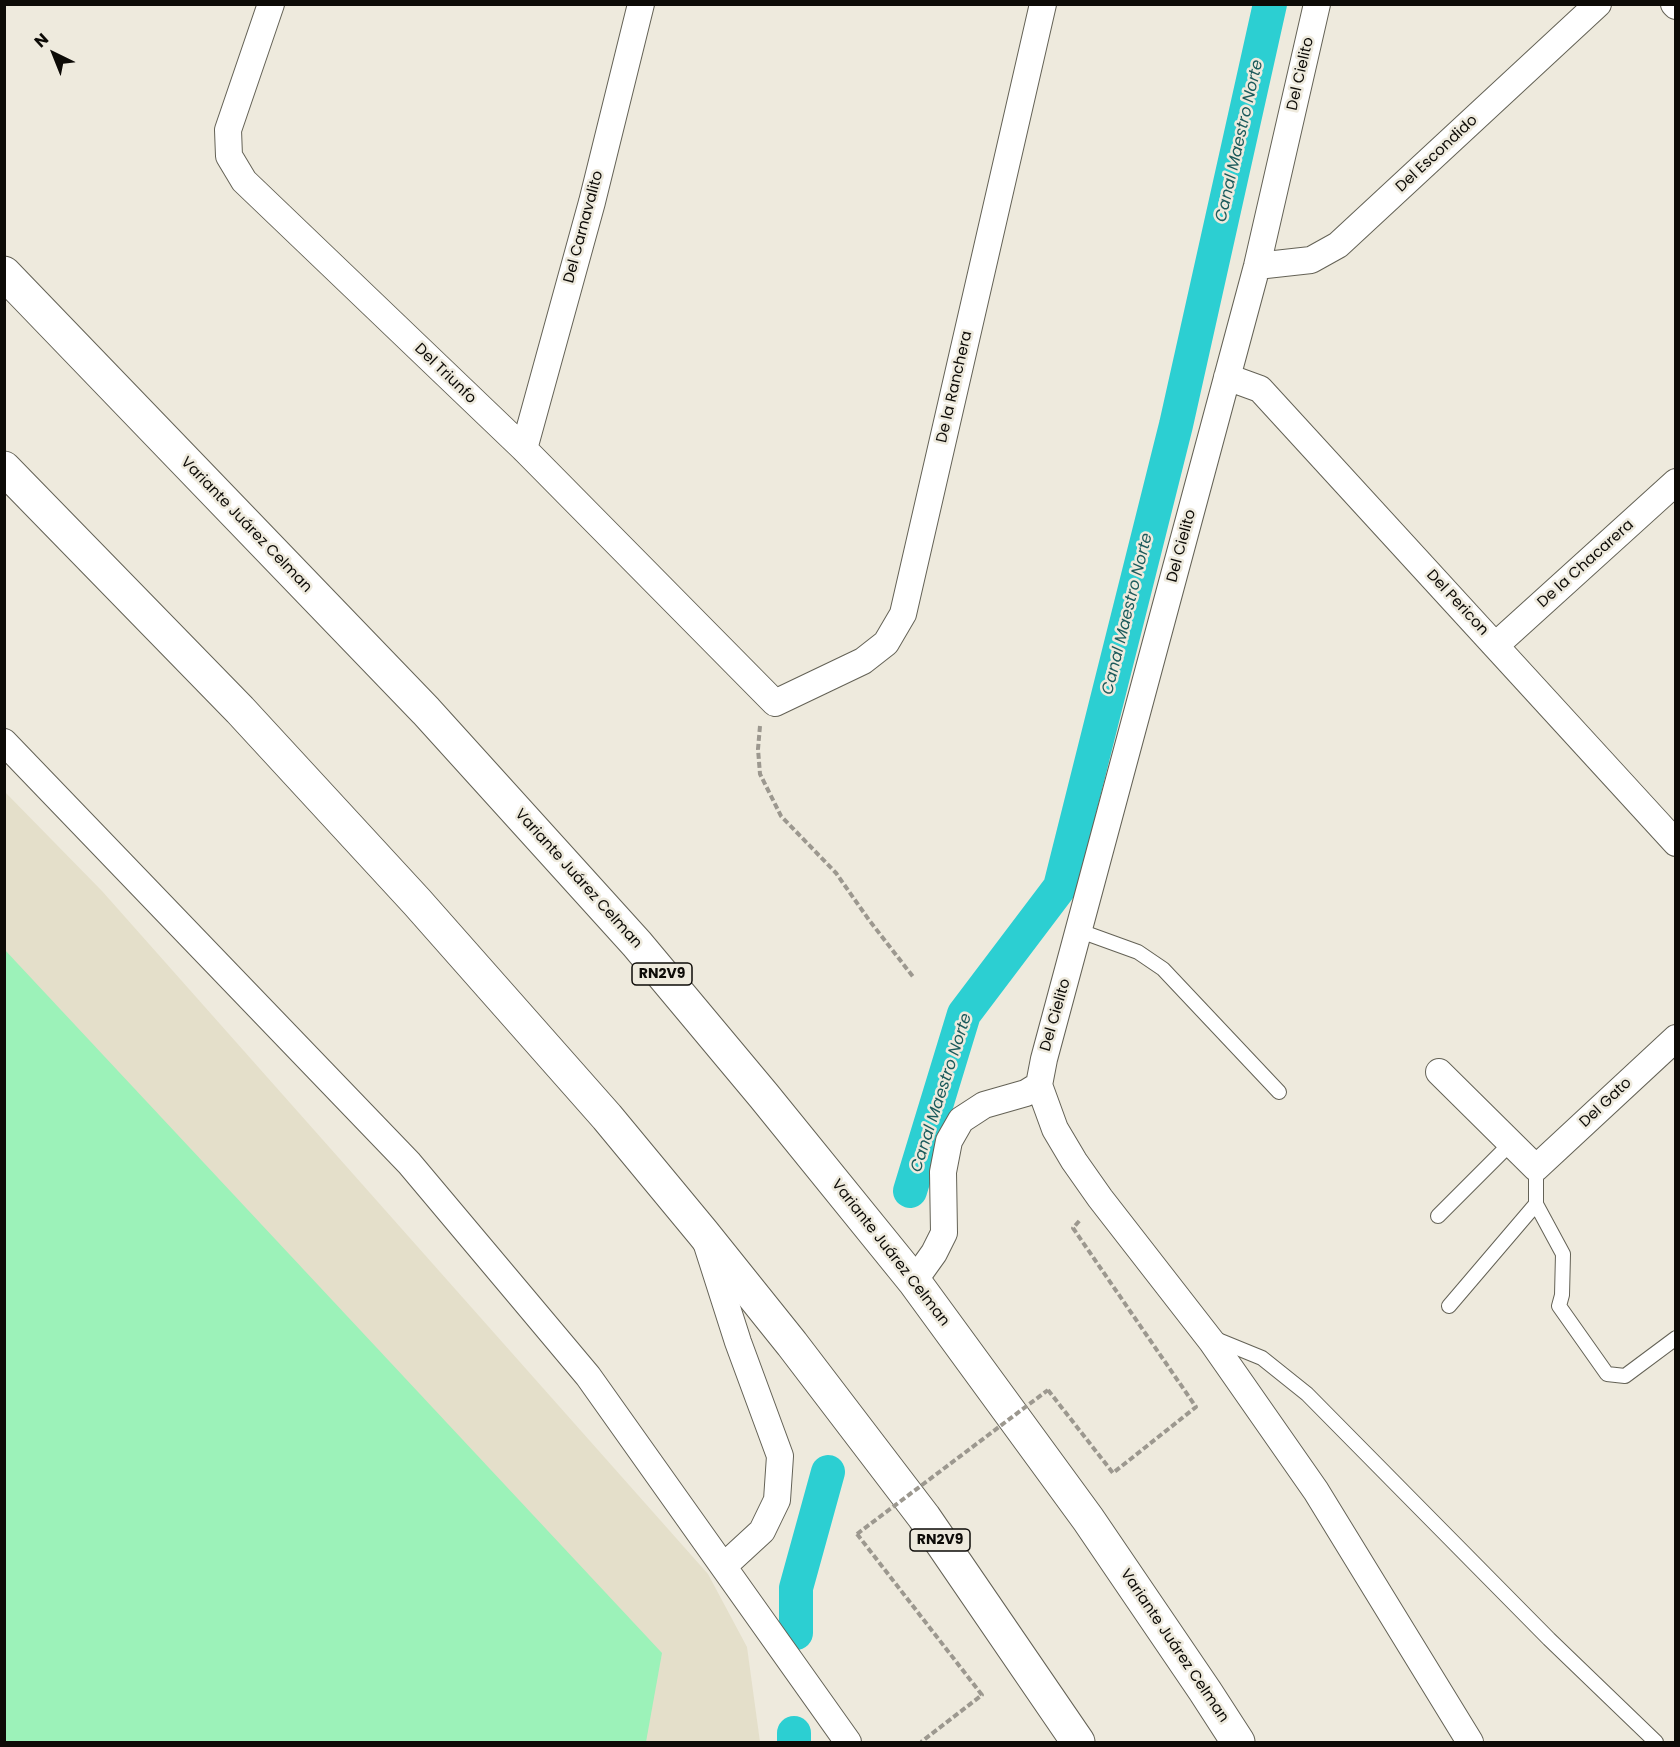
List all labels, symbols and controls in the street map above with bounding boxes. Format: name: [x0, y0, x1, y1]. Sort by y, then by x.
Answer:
north arrow: [24, 24, 84, 84]
text: N: [29, 28, 54, 53]
street label: Del Cielito: [1284, 36, 1318, 112]
water label: Canal Maestro Norte: [1212, 58, 1268, 224]
street label: Del Escondido: [1392, 112, 1482, 196]
street label: Del Carnavalito: [560, 169, 608, 285]
street label: De la Ranchera: [933, 329, 977, 445]
street label: Del Triunfo: [410, 340, 480, 408]
street label: Variante Juárez Celman: [177, 454, 315, 596]
street label: Del Cielito: [1164, 508, 1200, 584]
street label: De la Chacarera: [1534, 516, 1638, 612]
water label: Canal Maestro Norte: [1099, 531, 1157, 697]
street label: Del Pericon: [1422, 566, 1492, 640]
street label: Variante Juárez Celman: [511, 806, 645, 952]
road number: RN2V9: [632, 963, 692, 985]
street label: Del Cielito: [1037, 977, 1075, 1053]
water label: Canal Maestro Norte: [907, 1011, 977, 1175]
street label: Del Gato: [1576, 1074, 1636, 1132]
street label: Variante Juárez Celman: [827, 1176, 953, 1330]
road number: RN2V9: [910, 1529, 970, 1551]
street label: Variante Juárez Celman: [1116, 1566, 1232, 1726]

